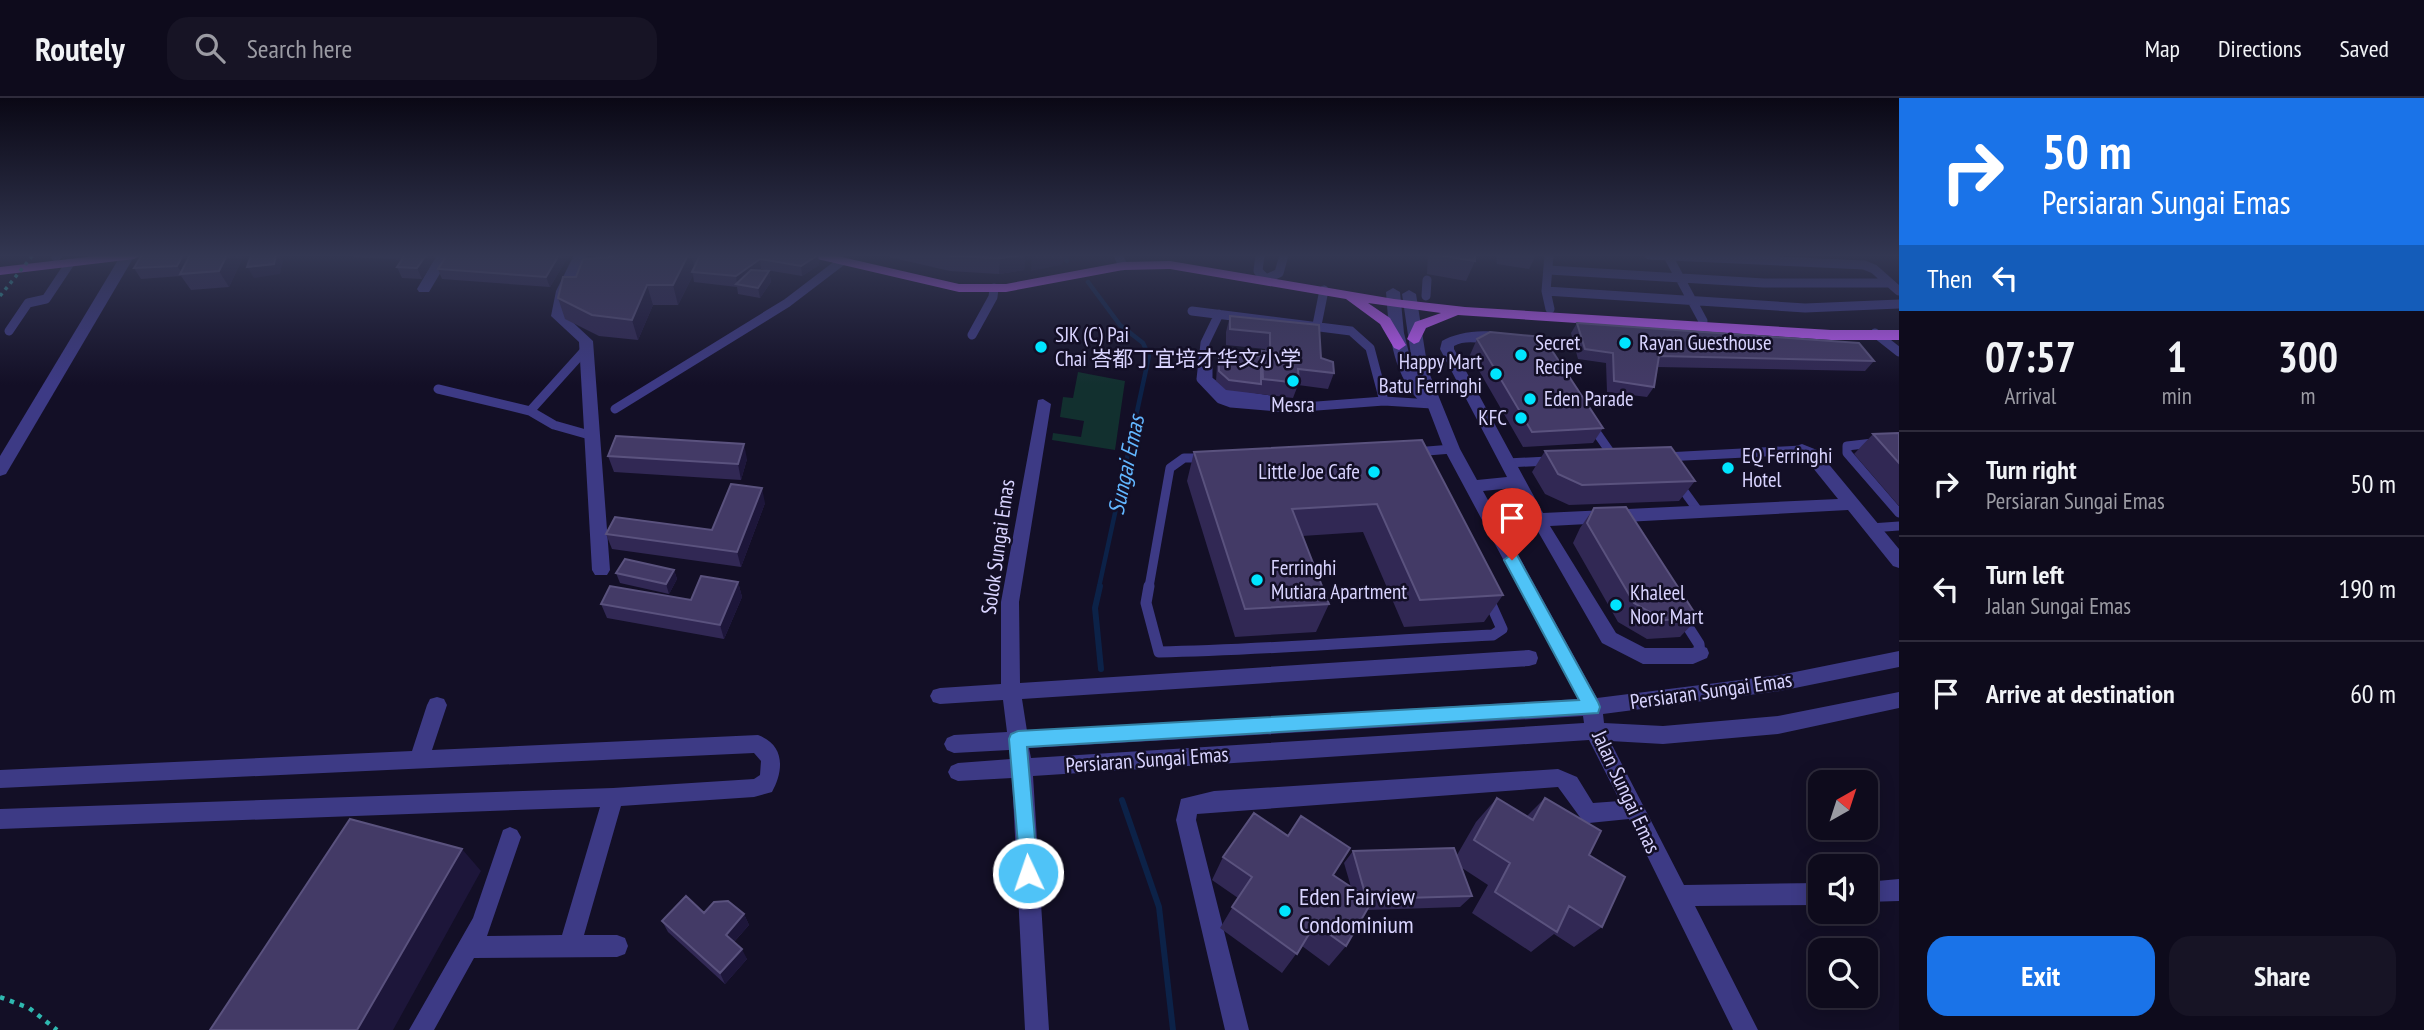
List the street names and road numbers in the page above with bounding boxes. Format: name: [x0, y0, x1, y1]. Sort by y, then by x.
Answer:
street label: Solok Sungai Emas: [975, 478, 1020, 616]
street label: Persiaran Sungai Emas: [1628, 666, 1794, 715]
street label: Jalan Sungai Emas: [1586, 725, 1667, 857]
street label: Persiaran Sungai Emas: [1065, 740, 1229, 779]

